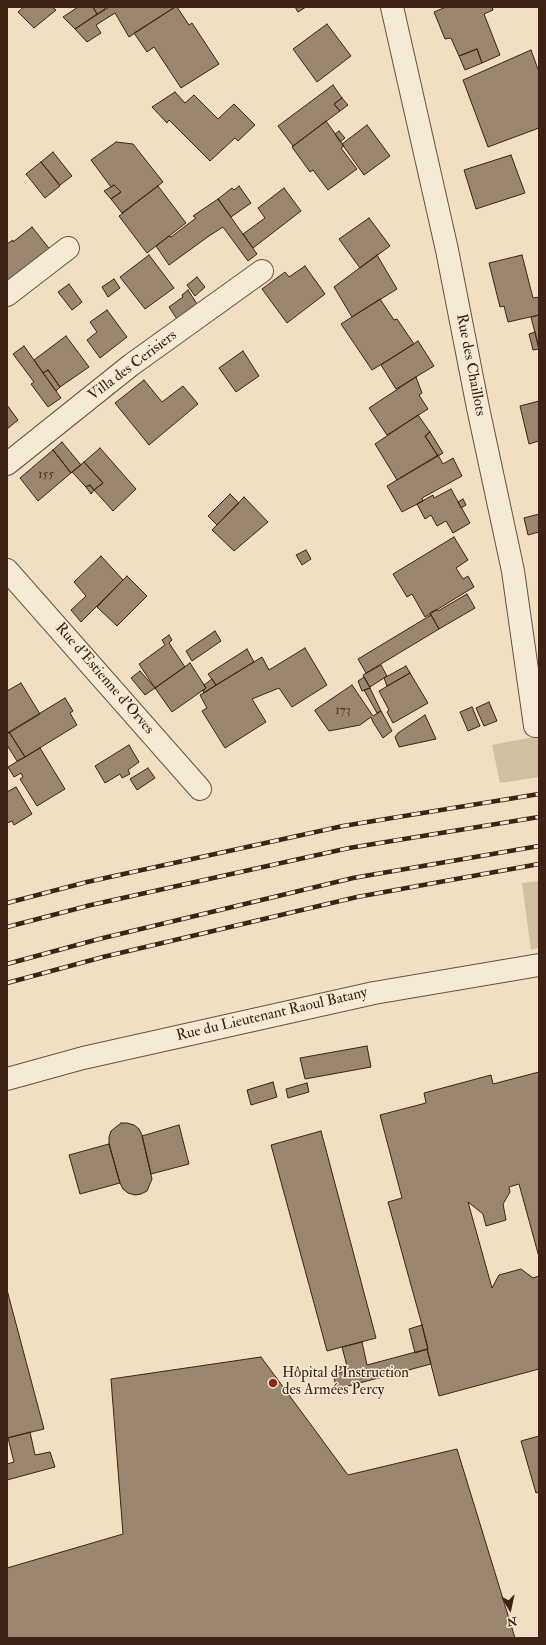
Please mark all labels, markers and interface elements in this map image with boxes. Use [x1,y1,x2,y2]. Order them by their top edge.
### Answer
street label: Rue des Chaillots [451,312,489,418]
street label: Villa des Cerisiers [85,327,181,405]
house number: 155 [38,467,54,483]
street label: Rue d'Estienne d'Orves [51,620,157,738]
house number: 173 [335,703,351,719]
street label: Rue du Lieutenant Raoul Batany [175,984,369,1046]
place label: Hôpital d'Instruction des Armées Percy [282,1365,409,1400]
marker: Hôpital d'Instruction des Armées Percy [267,1377,279,1389]
north arrow [490,1589,530,1629]
text: N [506,1614,518,1629]

